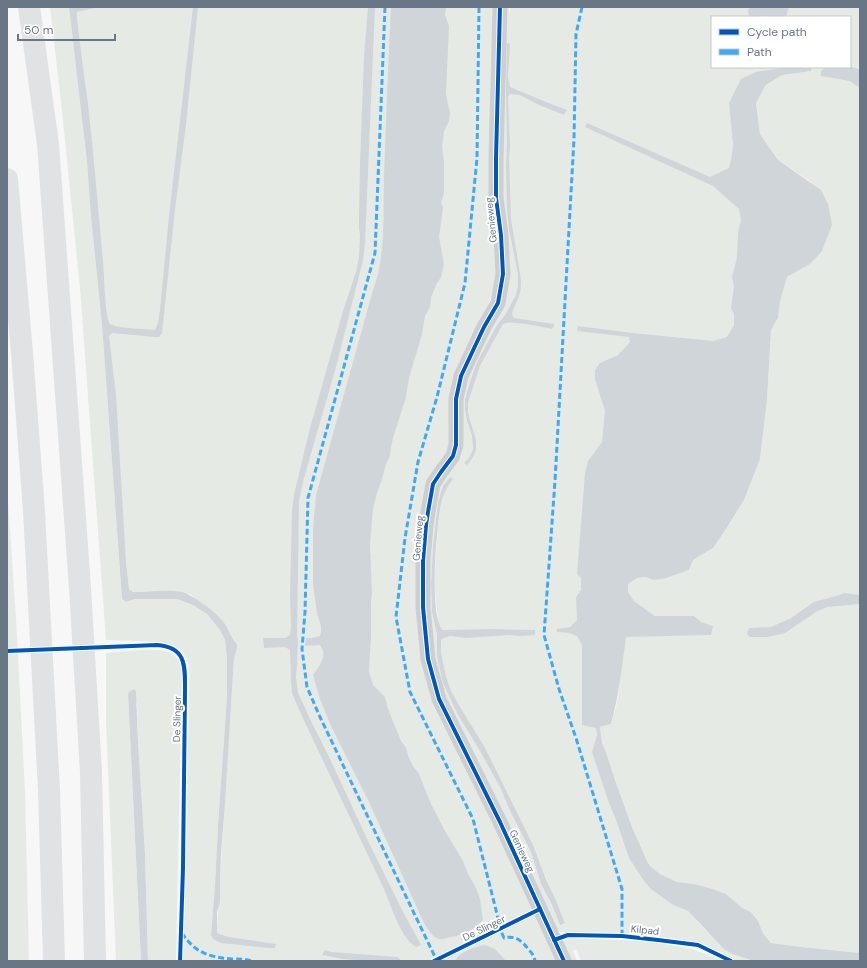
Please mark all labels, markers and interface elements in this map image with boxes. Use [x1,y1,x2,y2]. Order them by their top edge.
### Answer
scale bar [18,16,115,42]
legend [711,16,851,68]
text: 50 m [24,22,53,38]
text: Cycle path [747,24,807,40]
text: Path [747,44,772,60]
street label: Genieweg [482,196,500,243]
street label: Genieweg [410,514,426,561]
street label: De Slinger [170,696,184,742]
street label: Genieweg [506,828,538,875]
street label: De Slinger [460,912,508,944]
street label: Kilpad [630,922,660,938]

